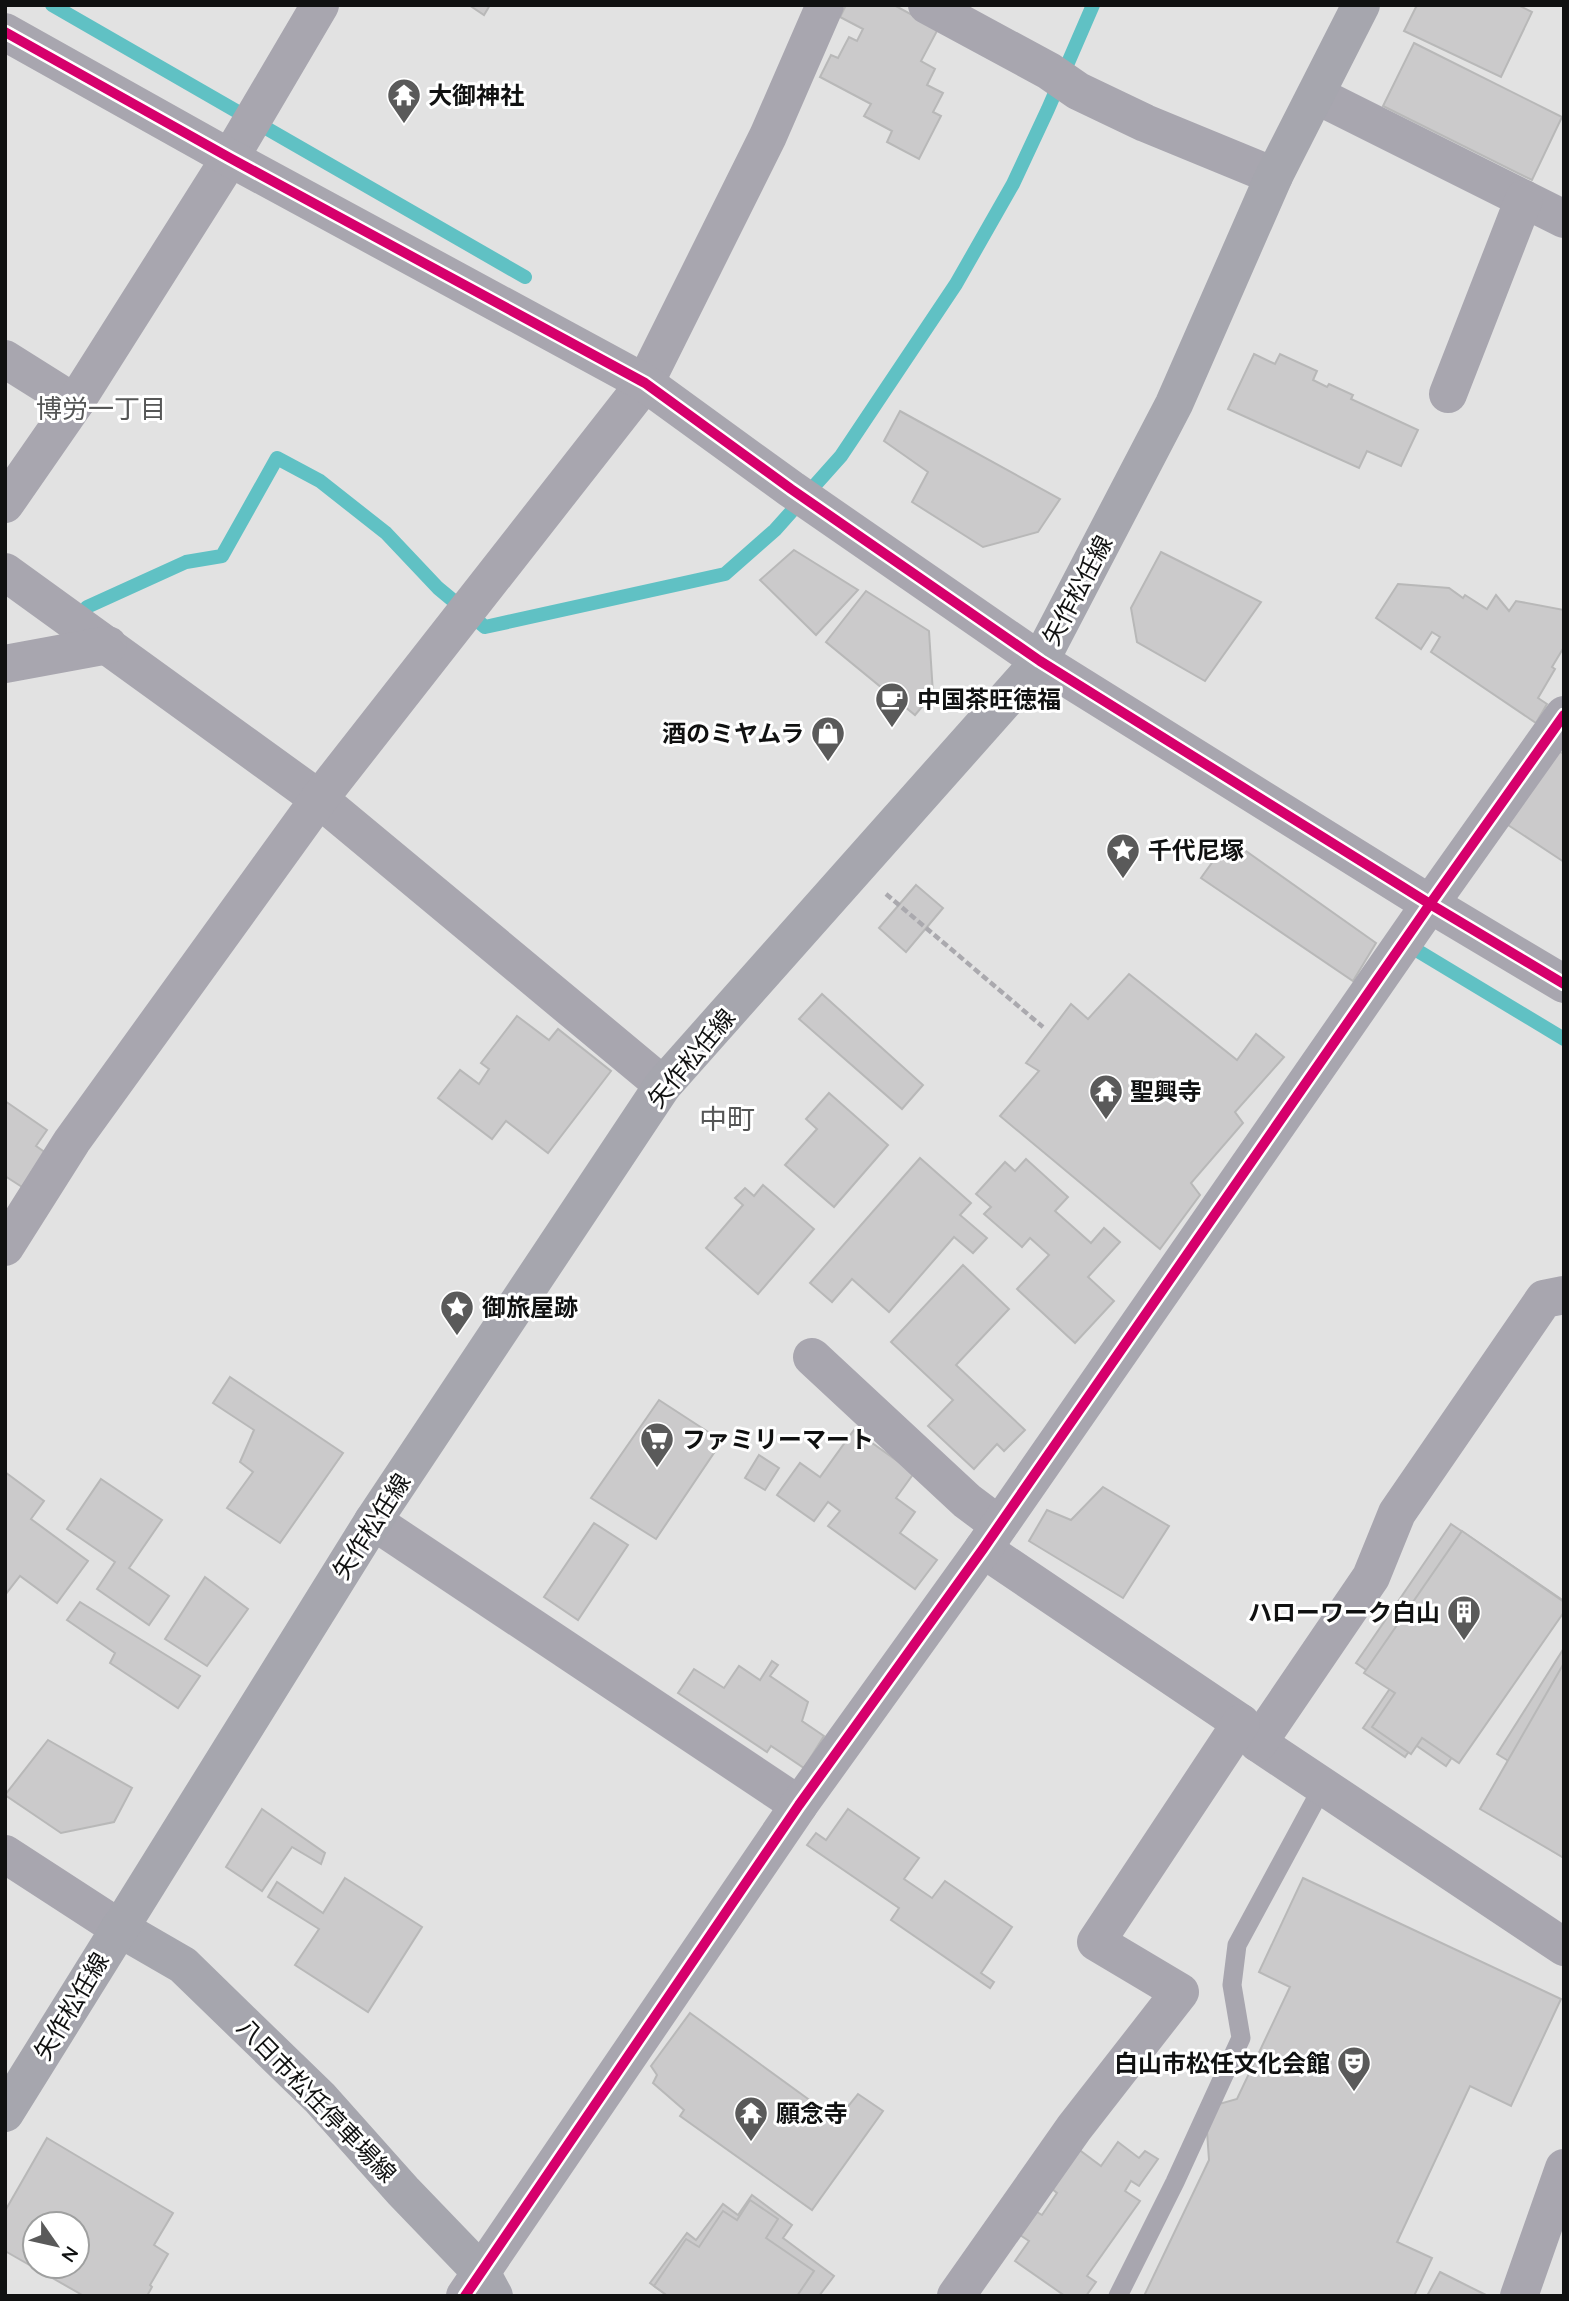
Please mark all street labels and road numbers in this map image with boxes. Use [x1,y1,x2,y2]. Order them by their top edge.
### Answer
street label: 矢作松任線 [1036,530,1118,650]
street label: 矢作松任線 [641,1002,741,1114]
street label: 矢作松任線 [326,1468,416,1584]
street label: 矢作松任線 [27,1947,115,2065]
street label: 八日市松任停車場線 [231,2012,403,2188]

